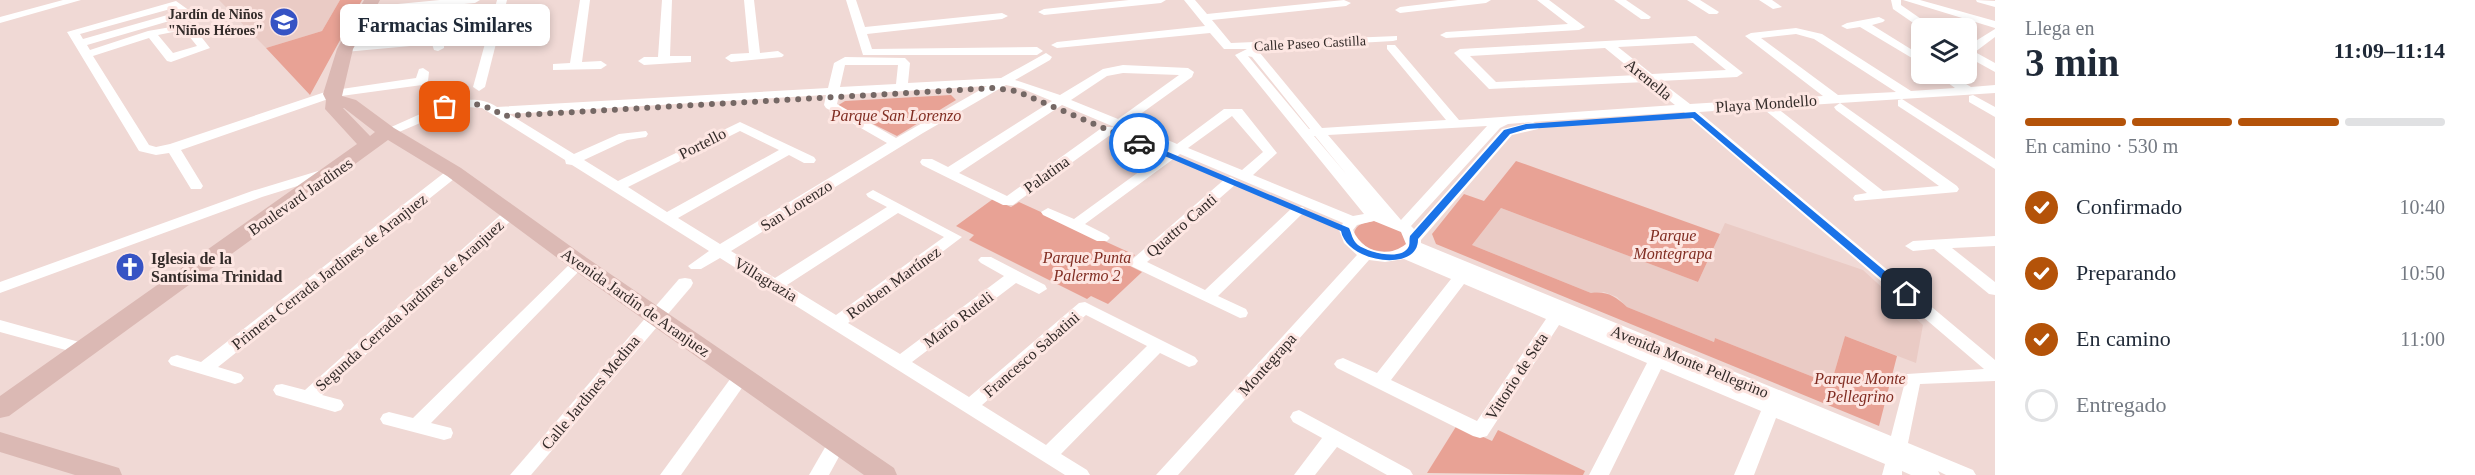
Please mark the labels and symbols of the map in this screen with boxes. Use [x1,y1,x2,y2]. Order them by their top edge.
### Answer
callout: Farmacias Similares [340,5,550,47]
school or university icon: Jardín de Niños "Niños Héroes" [268,6,300,38]
place label: Jardín de Niños "Niños Héroes" [168,7,264,38]
street label: Calle Paseo Castilla [1254,33,1367,54]
street label: Arenella [1622,55,1675,103]
pin [419,81,470,132]
street label: Playa Mondello [1715,91,1817,117]
park label: Parque San Lorenzo [830,107,961,125]
courier [1109,113,1169,173]
street label: Portello [676,124,729,163]
street label: Palatina [1020,152,1072,196]
street label: Boulevard Jardines [245,154,356,239]
street label: San Lorenzo [757,177,835,234]
street label: Primera Cerrada Jardines de Aranjuez [229,190,431,354]
street label: Quattro Canti [1143,190,1220,261]
street label: Segunda Cerrada Jardines de Aranjuez [312,216,507,395]
park label: Parque Montegrapa [1632,227,1713,263]
street label: Rouben Martínez [843,243,943,322]
street label: Avenida Jardín de Aranjuez [558,245,713,361]
park label: Parque Punta Palermo 2 [1042,249,1131,284]
place label: Iglesia de la Santísima Trinidad [151,250,283,285]
church icon: Iglesia de la Santísima Trinidad [114,251,146,283]
street label: Villagrazia [731,254,800,306]
pin [1881,268,1932,319]
street label: Mario Ruteli [920,288,997,351]
street label: Francesco Sabatini [980,308,1083,401]
street label: Avenida Monte Pellegrino [1608,322,1771,402]
street label: Montegrapa [1235,330,1300,399]
street label: Vittorio de Seta [1482,330,1551,423]
street label: Calle Jardines Medina [538,332,643,453]
park label: Parque Monte Pellegrino [1813,370,1906,406]

